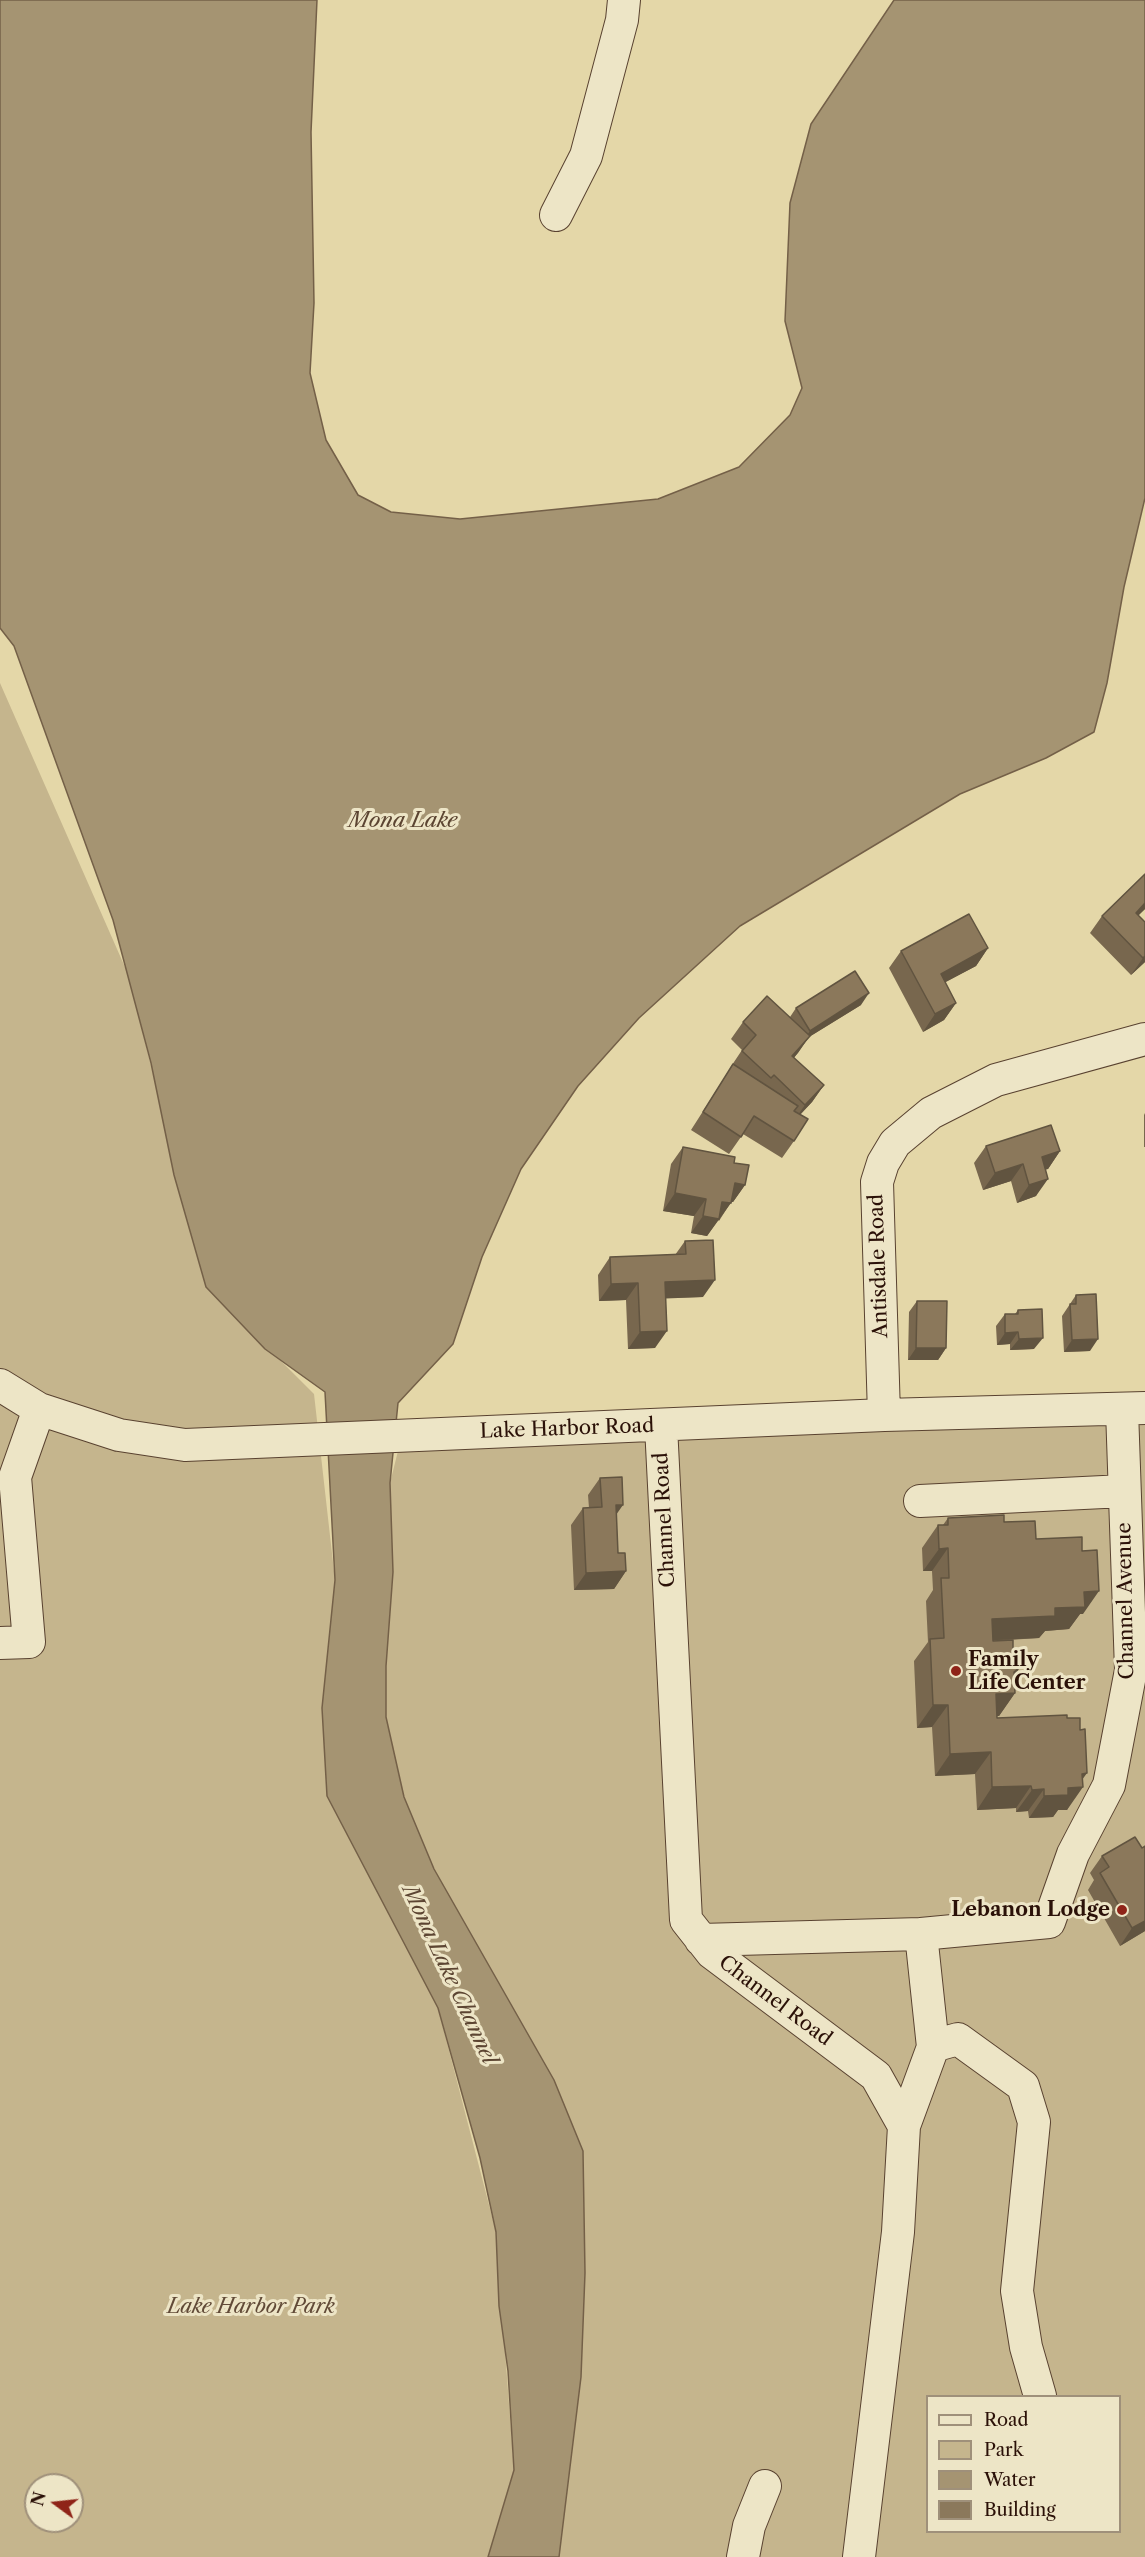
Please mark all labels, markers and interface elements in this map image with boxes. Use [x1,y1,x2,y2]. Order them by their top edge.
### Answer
water label: Mona Lake [349,808,457,834]
street label: Antisdale Road [864,1194,894,1338]
street label: Lake Harbor Road [479,1414,655,1444]
street label: Channel Road [649,1452,681,1588]
street label: Channel Avenue [1113,1522,1139,1680]
place label: Family Life Center [968,1648,1085,1695]
marker: Family Life Center [949,1664,963,1678]
water label: Mona Lake Channel [396,1881,502,2069]
place label: Lebanon Lodge [951,1898,1110,1922]
marker: Lebanon Lodge [1115,1903,1129,1917]
street label: Channel Road [714,1951,836,2051]
park label: Lake Harbor Park [167,2295,335,2319]
legend [926,2395,1121,2533]
text: Road [984,2409,1029,2431]
text: Park [984,2439,1023,2461]
text: Water [984,2469,1036,2491]
north arrow [24,2473,84,2533]
text: N [27,2490,50,2508]
text: Building [984,2499,1056,2521]

